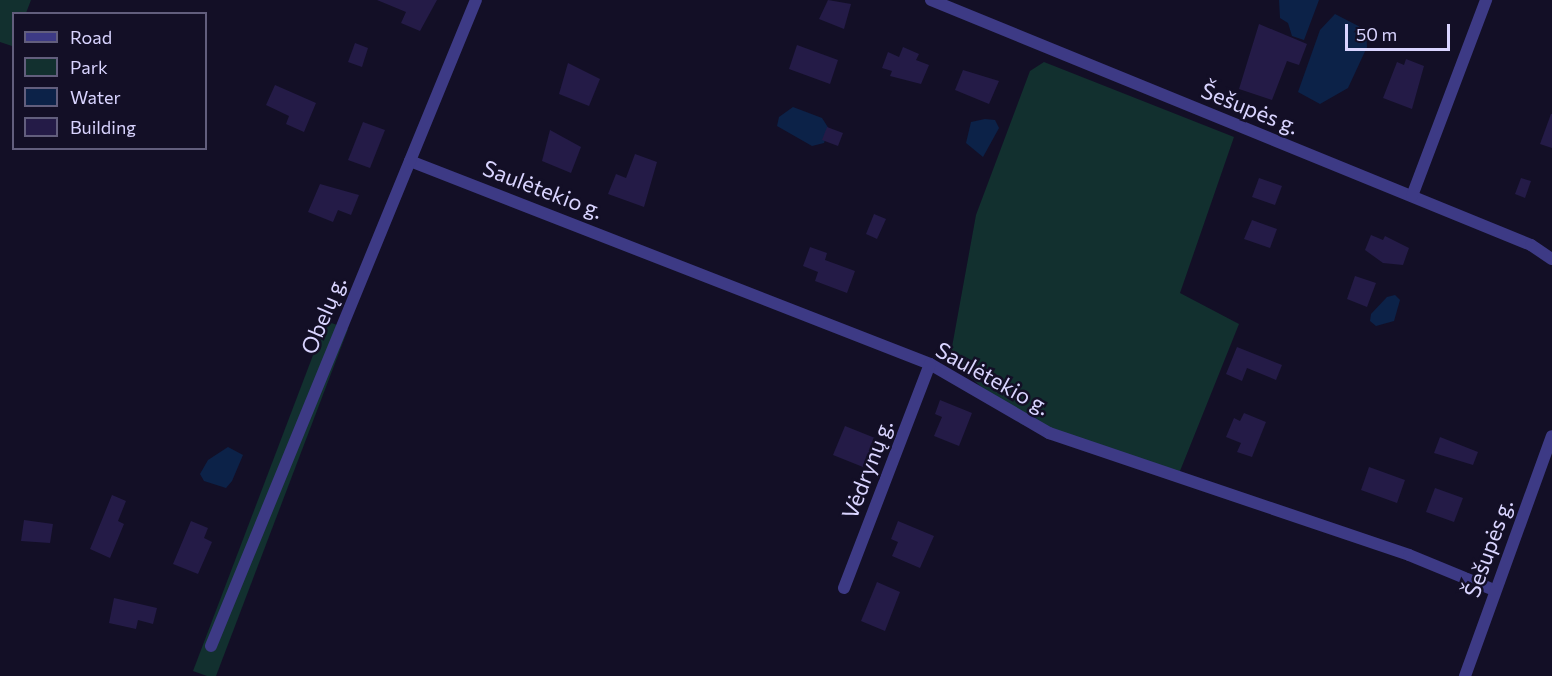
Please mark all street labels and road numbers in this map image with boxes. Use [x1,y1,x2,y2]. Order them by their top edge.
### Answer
street label: Šešupės g. [1197,77,1303,139]
street label: Saulėtekio g. [479,154,607,224]
street label: Obelų g. [295,272,351,358]
street label: Saulėtekio g. [931,336,1055,420]
street label: Vėdrynų g. [836,416,898,522]
street label: Šešupės g. [1458,495,1518,601]

